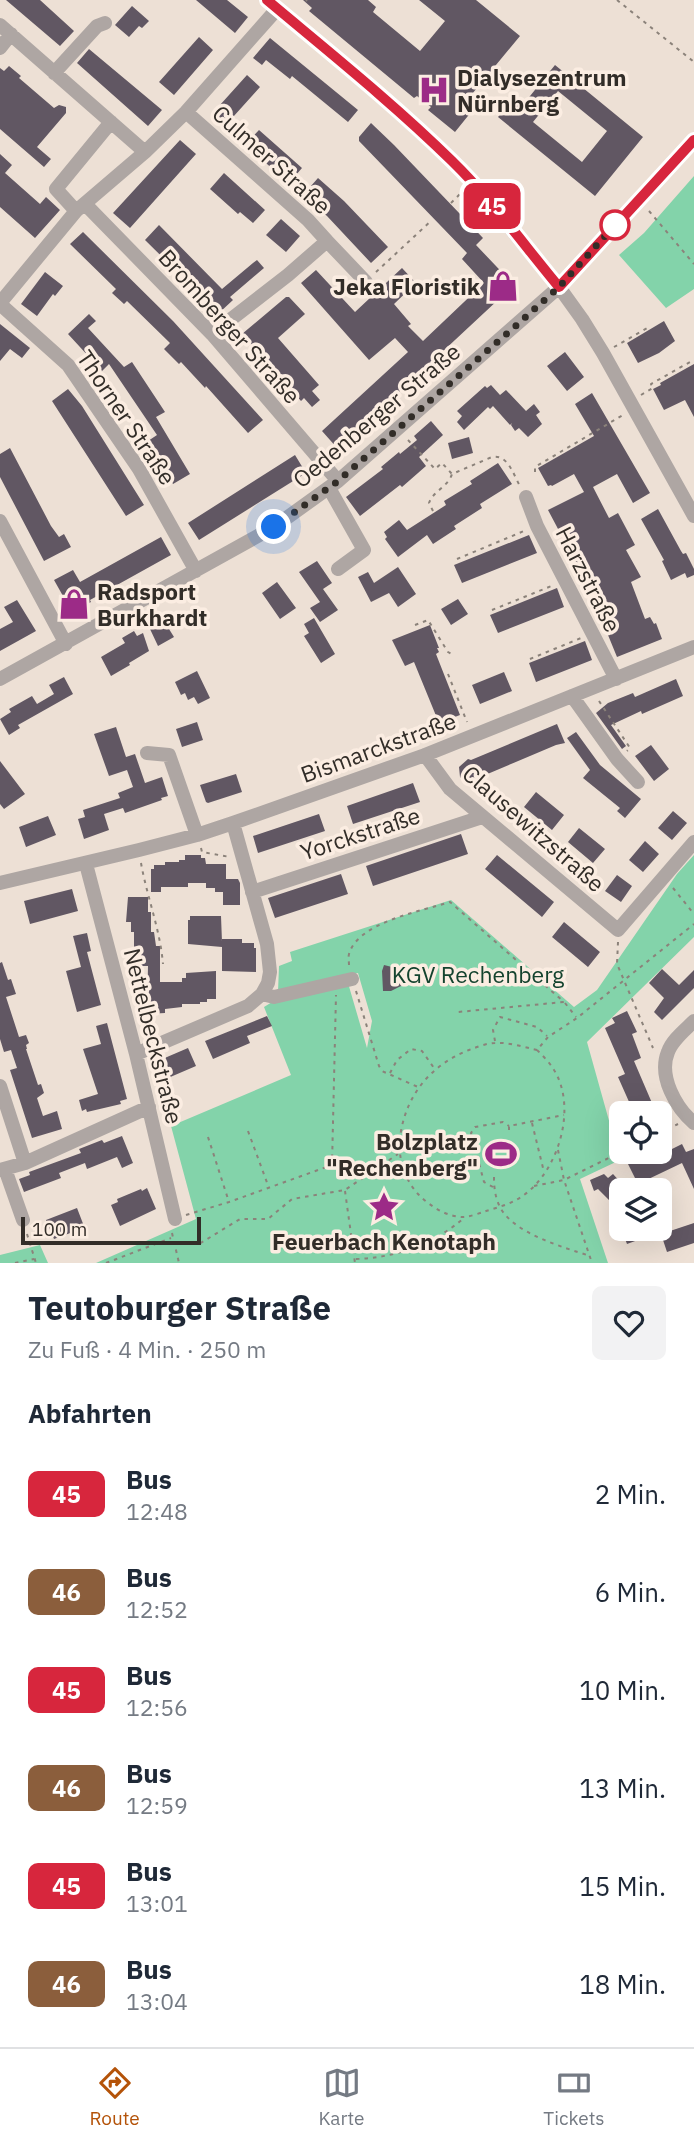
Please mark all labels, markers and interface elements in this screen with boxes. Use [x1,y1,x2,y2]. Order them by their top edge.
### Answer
place label: Dialysezentrum Nürnberg [457,62,627,118]
hospital icon: Dialysezentrum Nürnberg [417,73,451,107]
street label: Culmer Straße [206,98,338,220]
line badge: 45 [461,183,524,229]
text: 45 [478,190,506,222]
unlabelled marker [600,210,630,240]
street label: Bromberger Straße [153,242,307,410]
shop icon: Jeka Floristik [486,269,520,303]
place label: Jeka Floristik [333,271,481,301]
street label: Oedenberger Straße [286,336,466,494]
street label: Thorner Straße [71,344,183,490]
your location [256,509,291,544]
street label: Harzstraße [550,521,628,637]
place label: Radsport Burkhardt [97,576,208,632]
shop icon: Radsport Burkhardt [57,587,91,621]
street label: Bismarckstraße [296,705,460,789]
street label: Clausewitzstraße [457,758,611,898]
street label: Yorckstraße [296,800,424,866]
street label: Nettelbeckstraße [118,945,190,1127]
park label: KGV Rechenberg [392,959,564,989]
map controls [609,1101,672,1241]
button: locate [609,1101,672,1164]
place label: Bolzplatz "Rechenberg" [326,1126,478,1182]
sports icon: Bolzplatz "Rechenberg" [484,1137,518,1171]
button: layers [609,1178,672,1241]
place icon: Feuerbach Kenotaph [367,1190,401,1224]
scale bar [21,1214,201,1246]
text: 100 m [32,1217,87,1241]
place label: Feuerbach Kenotaph [272,1226,496,1256]
text: Teutoburger Straße [28,1286,331,1329]
button: heart [592,1286,666,1360]
text: Zu Fuß · 4 Min. · 250 m [28,1334,266,1364]
text: Abfahrten [28,1396,152,1430]
text: Bus [126,1462,172,1496]
text: 2 Min. [595,1477,666,1511]
text: 45 [52,1478,81,1510]
text: 12:48 [126,1496,188,1526]
text: Bus [126,1560,172,1594]
text: 6 Min. [595,1575,666,1609]
text: 46 [52,1576,81,1608]
text: 12:52 [126,1594,188,1624]
text: Bus [126,1658,172,1692]
text: 10 Min. [579,1673,666,1707]
text: 45 [52,1674,81,1706]
text: 12:56 [126,1692,188,1722]
text: Bus [126,1756,172,1790]
text: 13 Min. [579,1771,666,1805]
text: 46 [52,1772,81,1804]
text: 12:59 [126,1790,188,1820]
text: Bus [126,1854,172,1888]
text: 15 Min. [579,1869,666,1903]
text: 45 [52,1870,81,1902]
text: 13:01 [126,1888,188,1918]
text: Bus [126,1952,172,1986]
text: 18 Min. [579,1967,666,2001]
text: 46 [52,1968,81,2000]
text: 13:04 [126,1986,188,2016]
tab: Route [89,2064,140,2130]
tab: Karte [319,2064,365,2130]
tab: Tickets [543,2064,605,2130]

